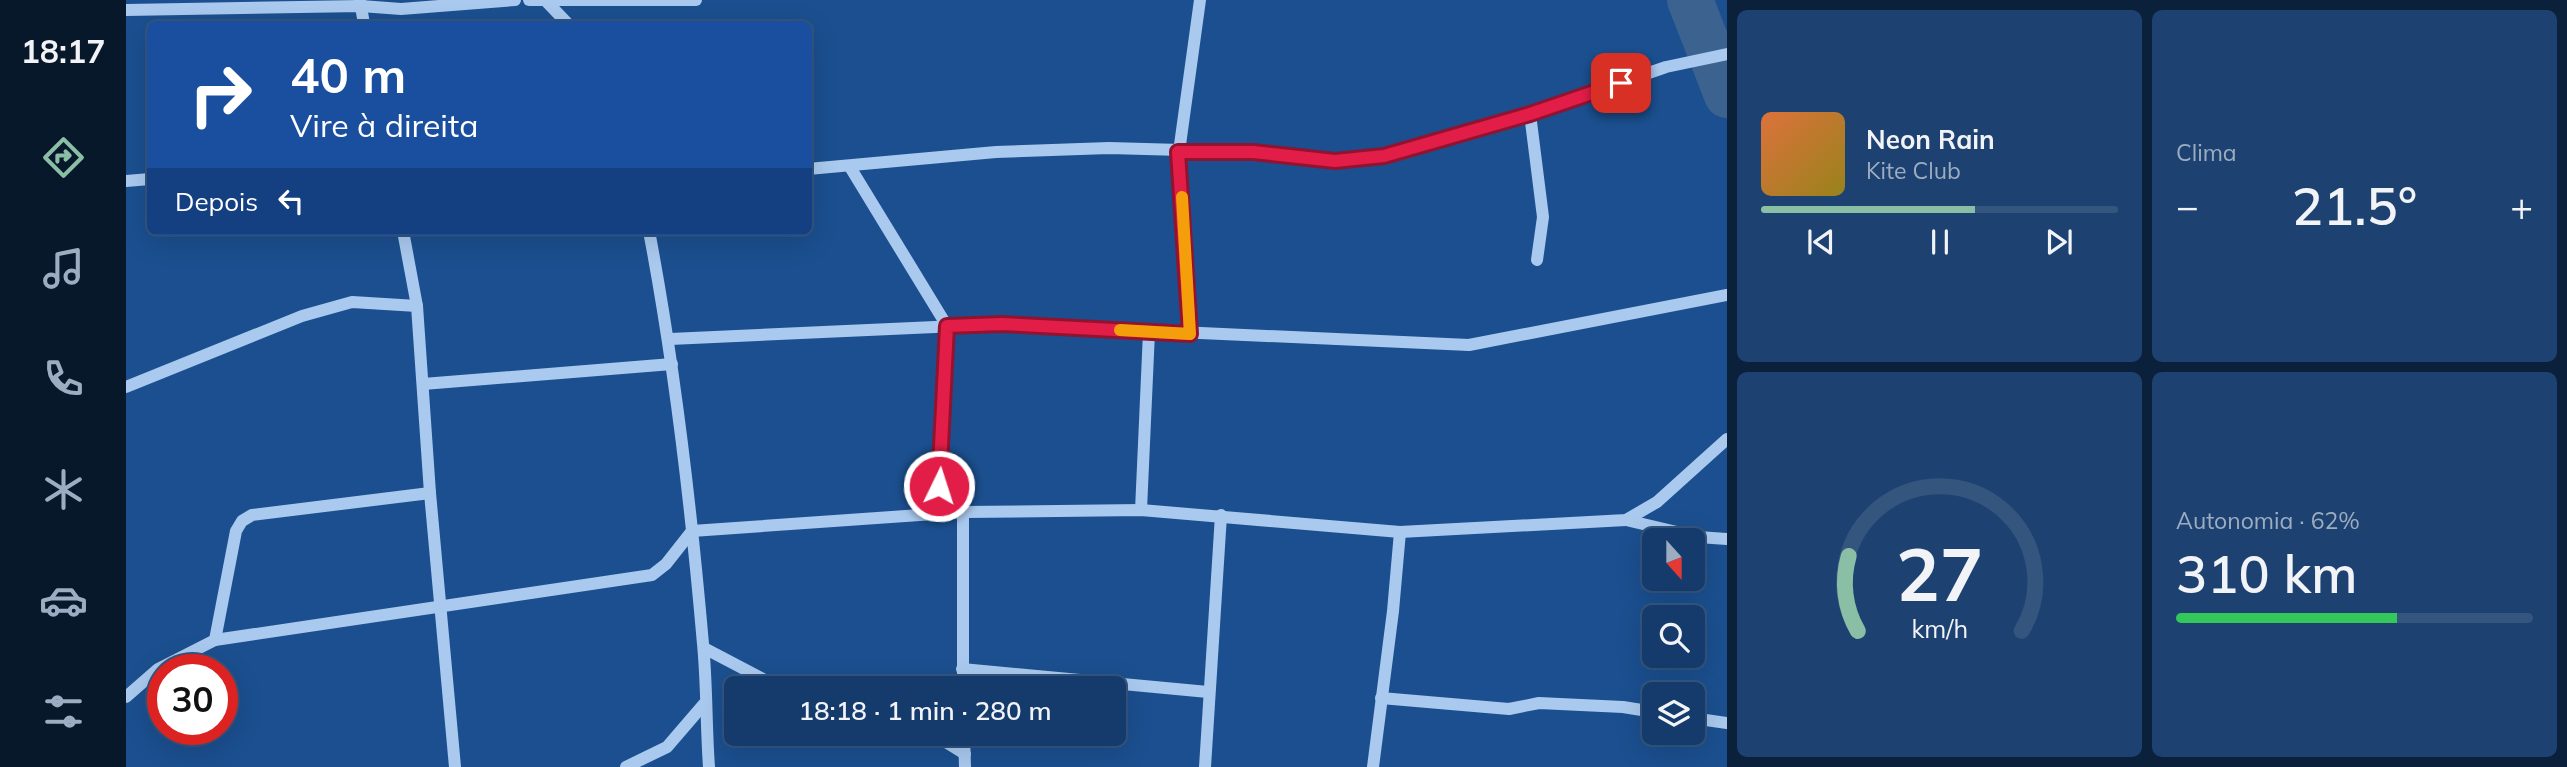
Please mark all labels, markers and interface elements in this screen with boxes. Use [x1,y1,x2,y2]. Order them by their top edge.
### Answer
text: 18:17 [21,31,105,71]
text: 40 m [290,44,406,105]
icon: right [175,49,266,140]
pin [1591,53,1651,113]
icon: arrive [1602,64,1640,102]
text: Vire à direita [290,105,478,145]
text: Neon Rain [1866,123,1995,156]
icon: directions [39,133,88,182]
text: Clima [2176,138,2237,167]
text: Kite Club [1866,156,1961,185]
text: 21.5° [2292,173,2417,238]
icon: left [272,182,310,220]
text: − [2176,182,2199,230]
text: + [2510,182,2533,230]
text: Depois [175,185,258,218]
icon: previous [1802,223,1840,261]
icon: pause [1921,223,1959,261]
icon: next [2040,223,2078,261]
icon: music [39,244,88,293]
icon: phone [39,354,88,403]
position arrow [902,449,976,523]
icon: climate [39,465,88,514]
text: Autonomia · 62% [2176,506,2360,535]
north arrow [1642,528,1704,592]
map controls [1642,528,1705,745]
text: 27 [1896,528,1983,619]
text: 310 km [2176,541,2357,606]
icon: car [39,576,88,625]
button: search [1642,605,1705,668]
text: km/h [1911,612,1968,643]
speed limit sign: 30 [147,654,238,745]
button: layers [1642,682,1705,745]
icon: filters [39,687,88,736]
text: 18:18 · 1 min · 280 m [798,694,1052,727]

